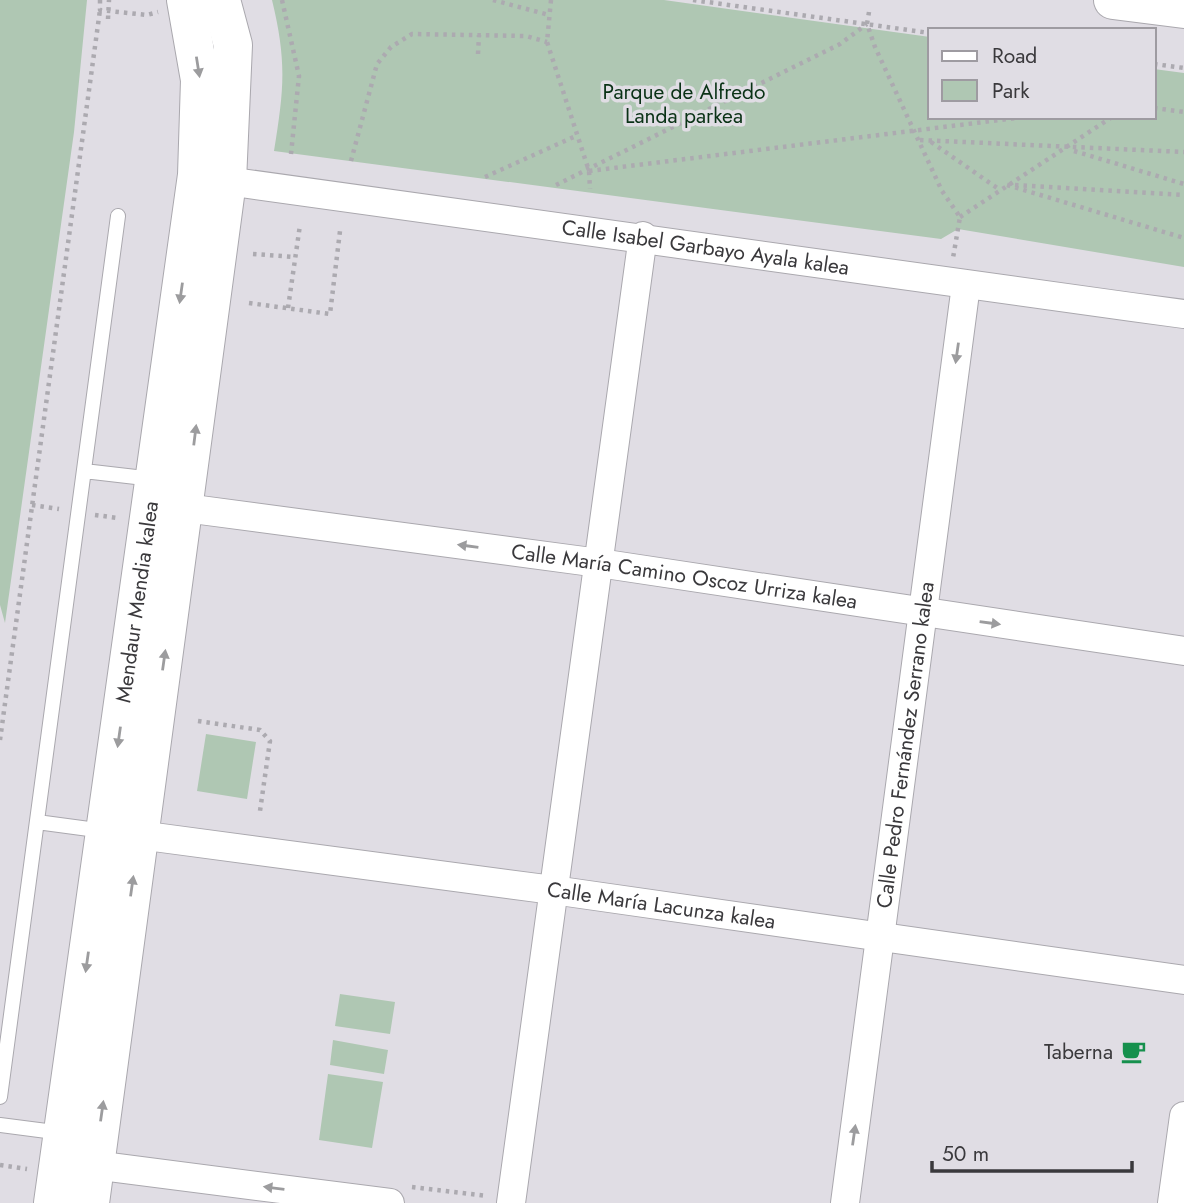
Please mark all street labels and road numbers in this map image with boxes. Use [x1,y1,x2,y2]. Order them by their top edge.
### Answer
street label: Calle Isabel Garbayo Ayala kalea [560,212,851,283]
street label: Mendaur Mendia kalea [108,499,166,705]
street label: Calle María Camino Oscoz Urriza kalea [510,537,859,617]
street label: Calle Pedro Fernández Serrano kalea [869,580,942,910]
street label: Calle María Lacunza kalea [545,874,777,937]

